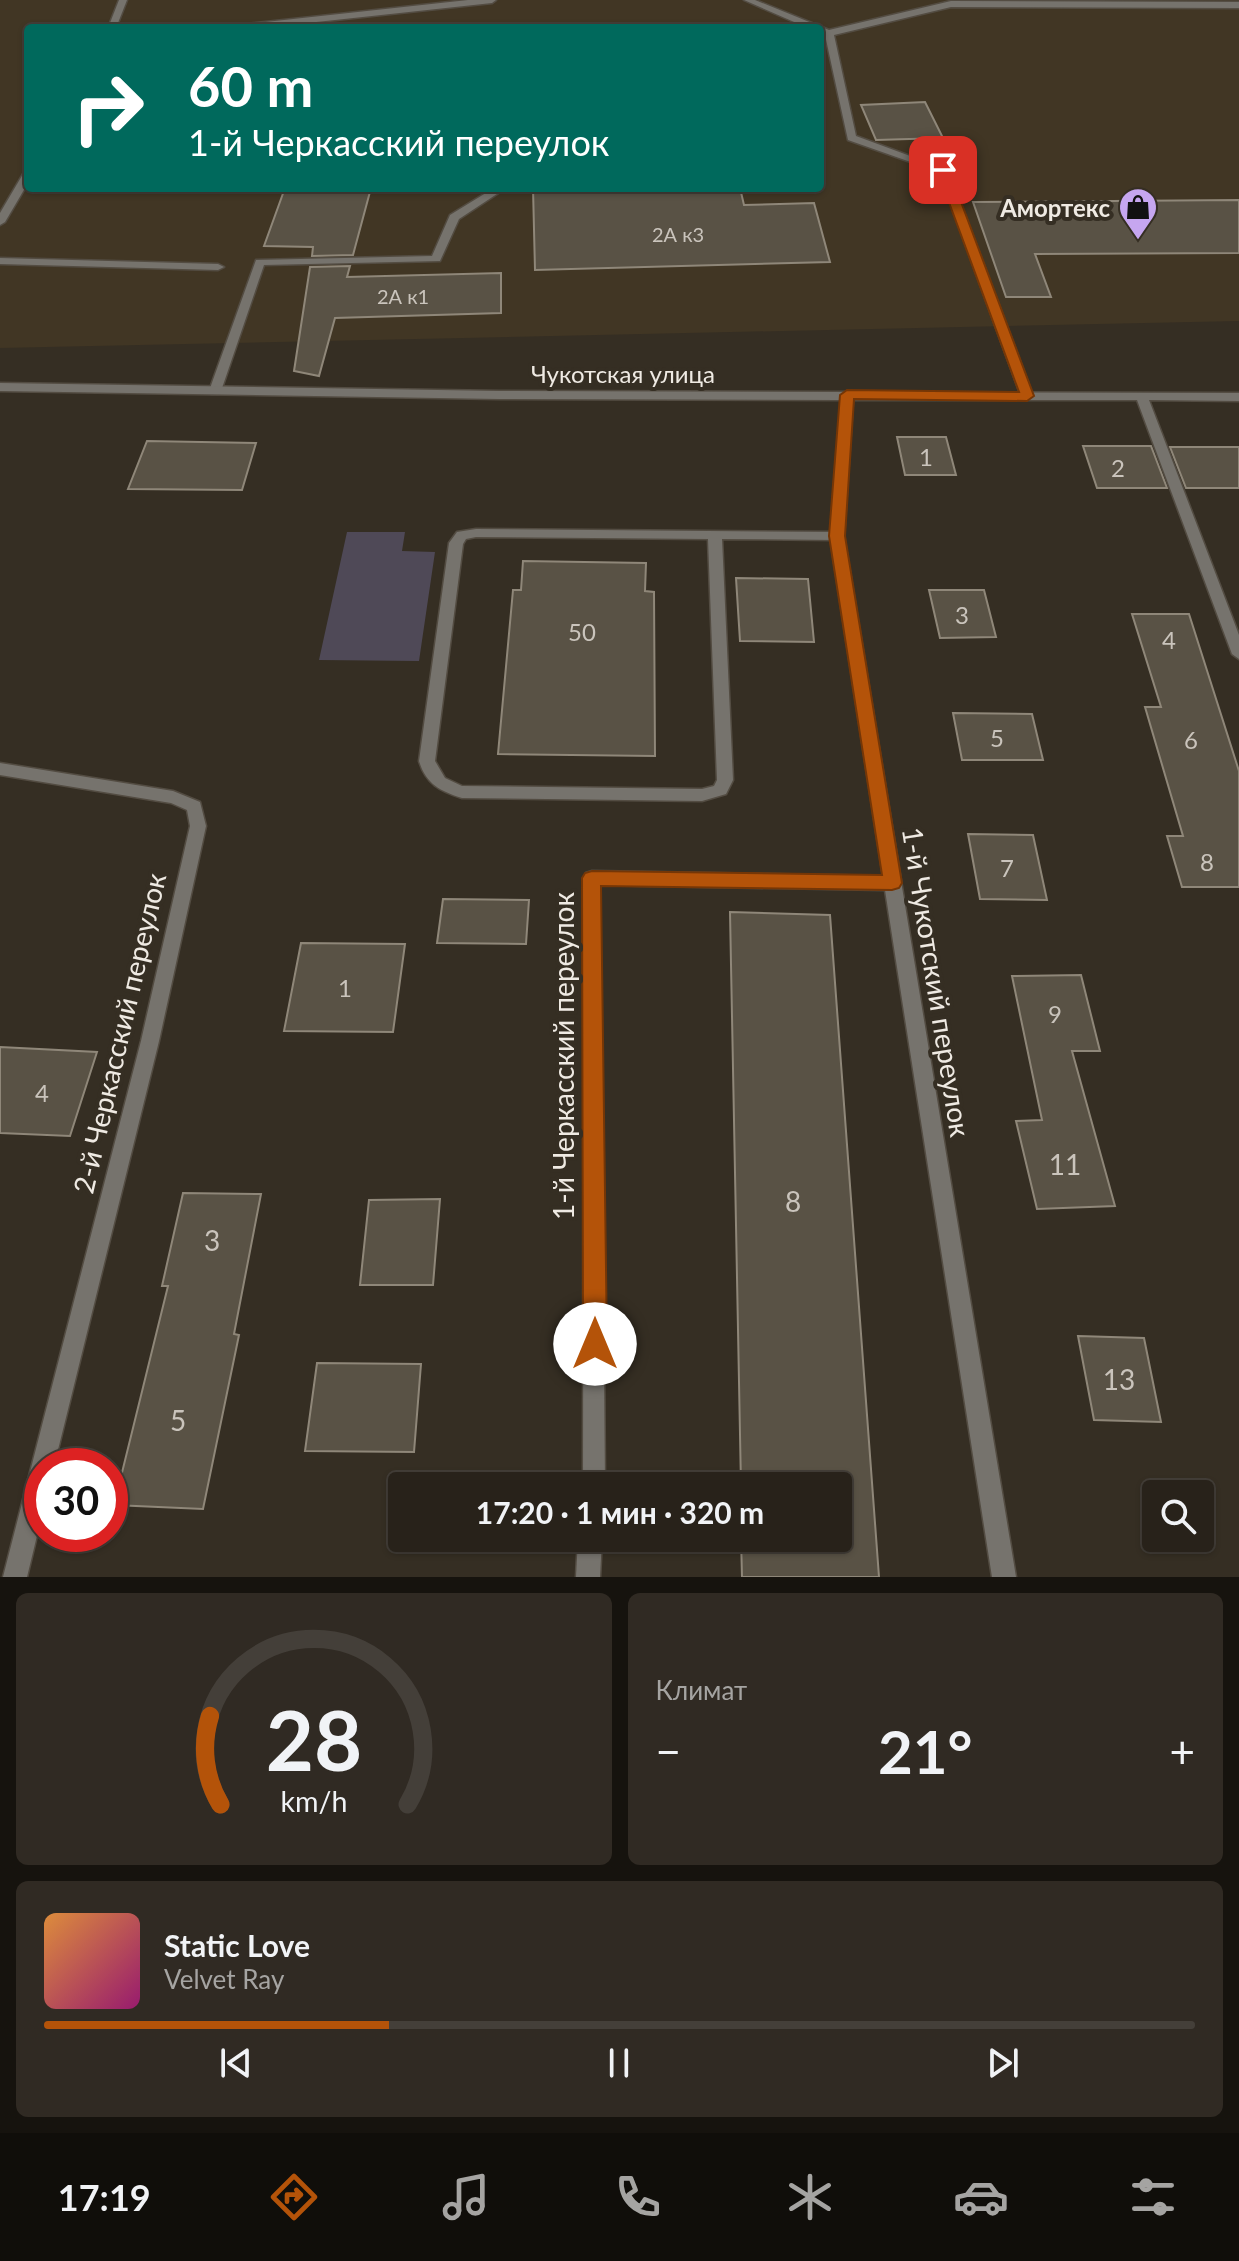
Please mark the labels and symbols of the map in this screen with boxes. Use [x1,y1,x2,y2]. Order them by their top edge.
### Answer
pin [909,136,977,204]
shop icon: Амортекс [1117,186,1159,241]
place label: Амортекс [999,193,1110,222]
house number: 2А к3 [652,222,704,246]
house number: 2А к1 [377,284,429,308]
street label: Чукотская улица [531,359,715,388]
house number: 1 [919,442,933,471]
house number: 2 [1111,453,1125,482]
house number: 3 [955,600,969,629]
house number: 50 [568,617,596,646]
house number: 4 [1162,625,1176,654]
house number: 5 [990,723,1004,752]
house number: 6 [1184,725,1198,754]
street label: 1-й Чукотский переулок [896,825,978,1140]
house number: 8 [1200,847,1214,876]
house number: 7 [1000,853,1014,882]
street label: 2-й Черкасский переулок [66,869,173,1197]
street label: 1-й Черкасский переулок [546,892,580,1220]
house number: 1 [338,973,352,1002]
house number: 9 [1048,999,1062,1028]
house number: 4 [35,1078,49,1107]
house number: 11 [1049,1147,1081,1181]
house number: 8 [785,1184,801,1218]
house number: 3 [204,1223,220,1257]
position arrow [553,1302,637,1386]
house number: 13 [1103,1362,1135,1396]
house number: 5 [170,1403,186,1437]
speed limit sign: 30 [24,1448,128,1552]

